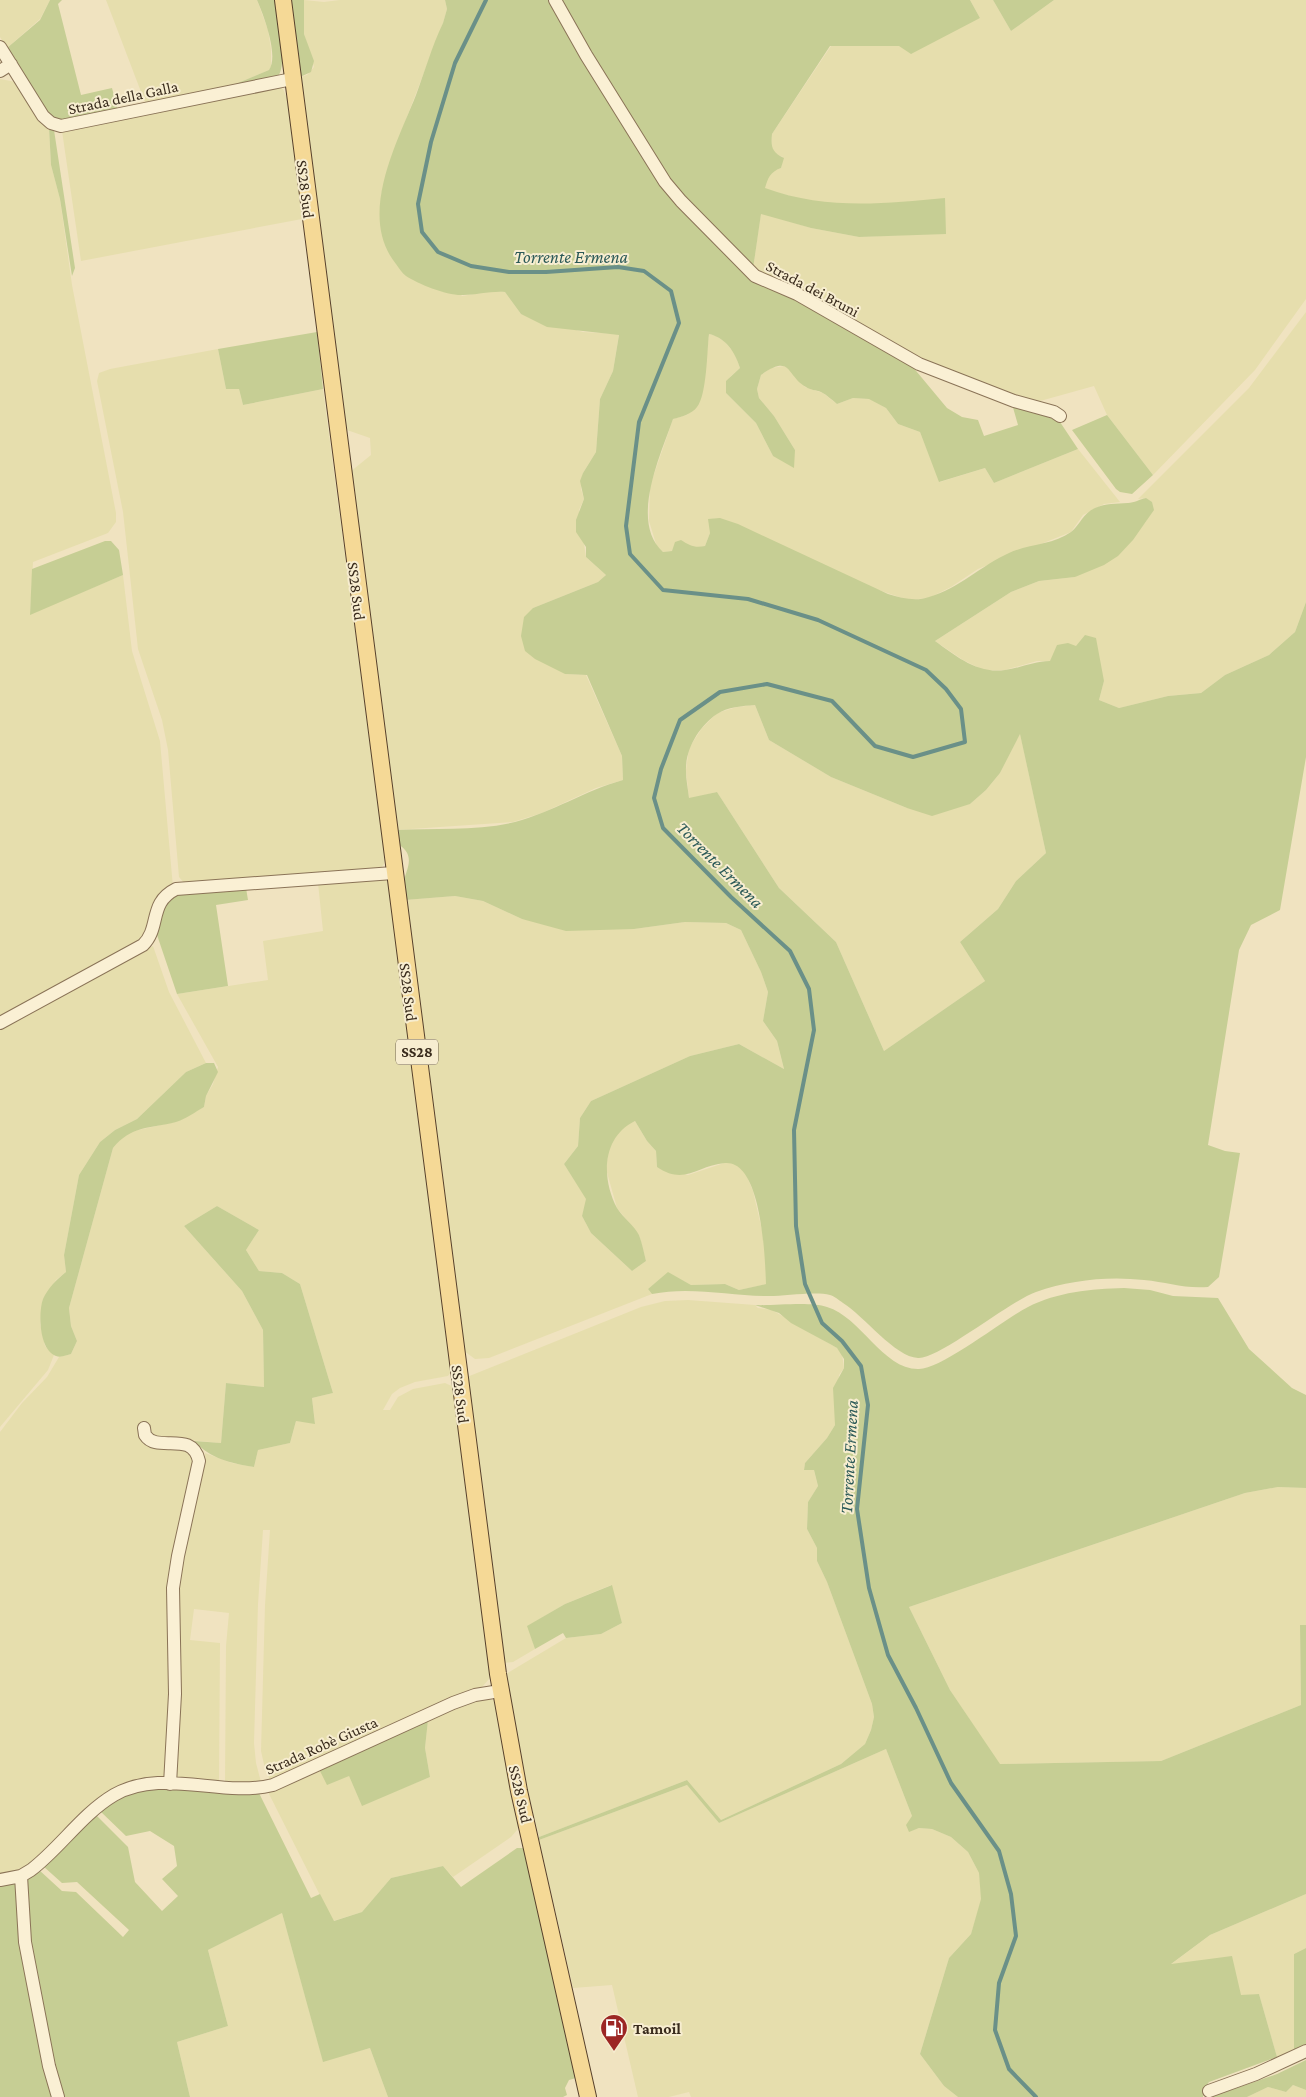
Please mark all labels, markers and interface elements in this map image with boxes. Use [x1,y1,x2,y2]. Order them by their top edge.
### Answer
street label: Strada della Galla [67,77,180,117]
street label: SS28 Sud [293,159,318,220]
water label: Torrente Ermena [514,247,629,267]
street label: Strada dei Bruni [763,257,862,320]
street label: SS28 Sud [344,561,369,622]
water label: Torrente Ermena [673,818,768,913]
street label: SS28 Sud [396,962,421,1023]
road number: SS28 [396,1040,438,1064]
street label: SS28 Sud [448,1364,473,1425]
water label: Torrente Ermena [836,1399,862,1514]
street label: Strada Robè Giusta [262,1713,380,1778]
street label: SS28 Sud [506,1764,536,1825]
fuel station icon: Tamoil [599,2013,629,2052]
place label: Tamoil [633,2020,681,2037]

